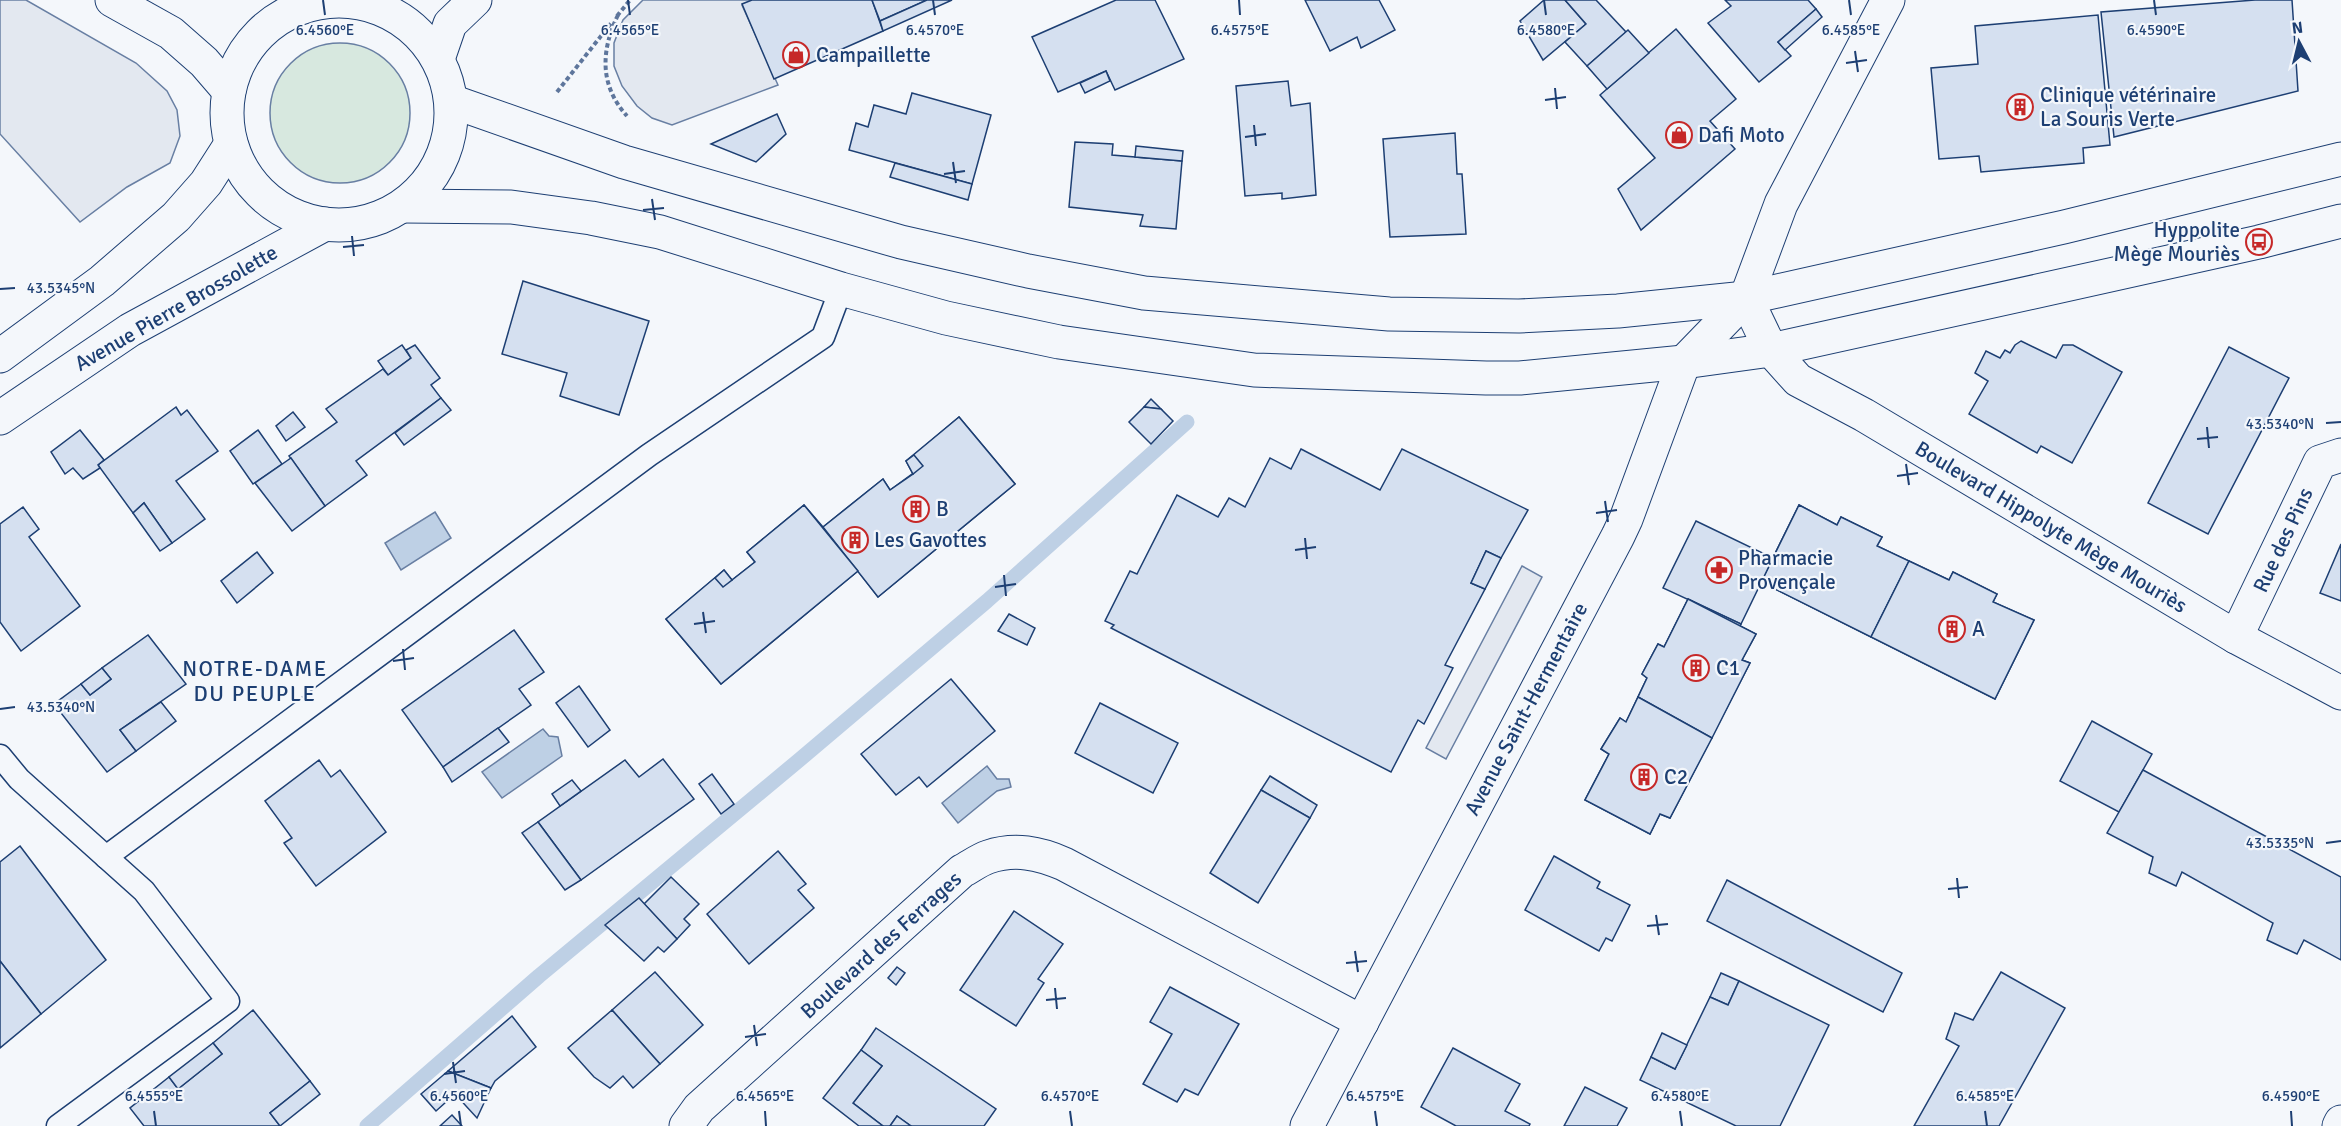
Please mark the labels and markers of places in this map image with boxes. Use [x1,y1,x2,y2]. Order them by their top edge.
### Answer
shop icon: Campaillette [781,40,811,70]
place label: Campaillette [816,42,931,68]
place label: Clinique vétérinaire La Souris Verte [2040,82,2216,132]
building icon: Clinique vétérinaire La Souris Verte [2005,92,2035,122]
shop icon: Dafi Moto [1664,120,1694,150]
place label: Dafi Moto [1698,122,1785,148]
place label: Hyppolite Mège Mouriès [2113,217,2240,267]
bus stop icon: Hyppolite Mège Mouriès [2244,227,2274,257]
building icon: B [901,494,931,524]
place label: B [936,496,949,522]
building icon: Les Gavottes [840,525,870,555]
place label: Les Gavottes [874,527,987,553]
place label: Pharmacie Provençale [1738,545,1836,595]
pharmacy icon: Pharmacie Provençale [1704,555,1734,585]
building icon: A [1937,614,1967,644]
place label: A [1972,616,1985,642]
building icon: C1 [1681,653,1711,683]
place label: C1 [1716,655,1740,681]
building icon: C2 [1629,762,1659,792]
place label: C2 [1664,764,1688,790]

